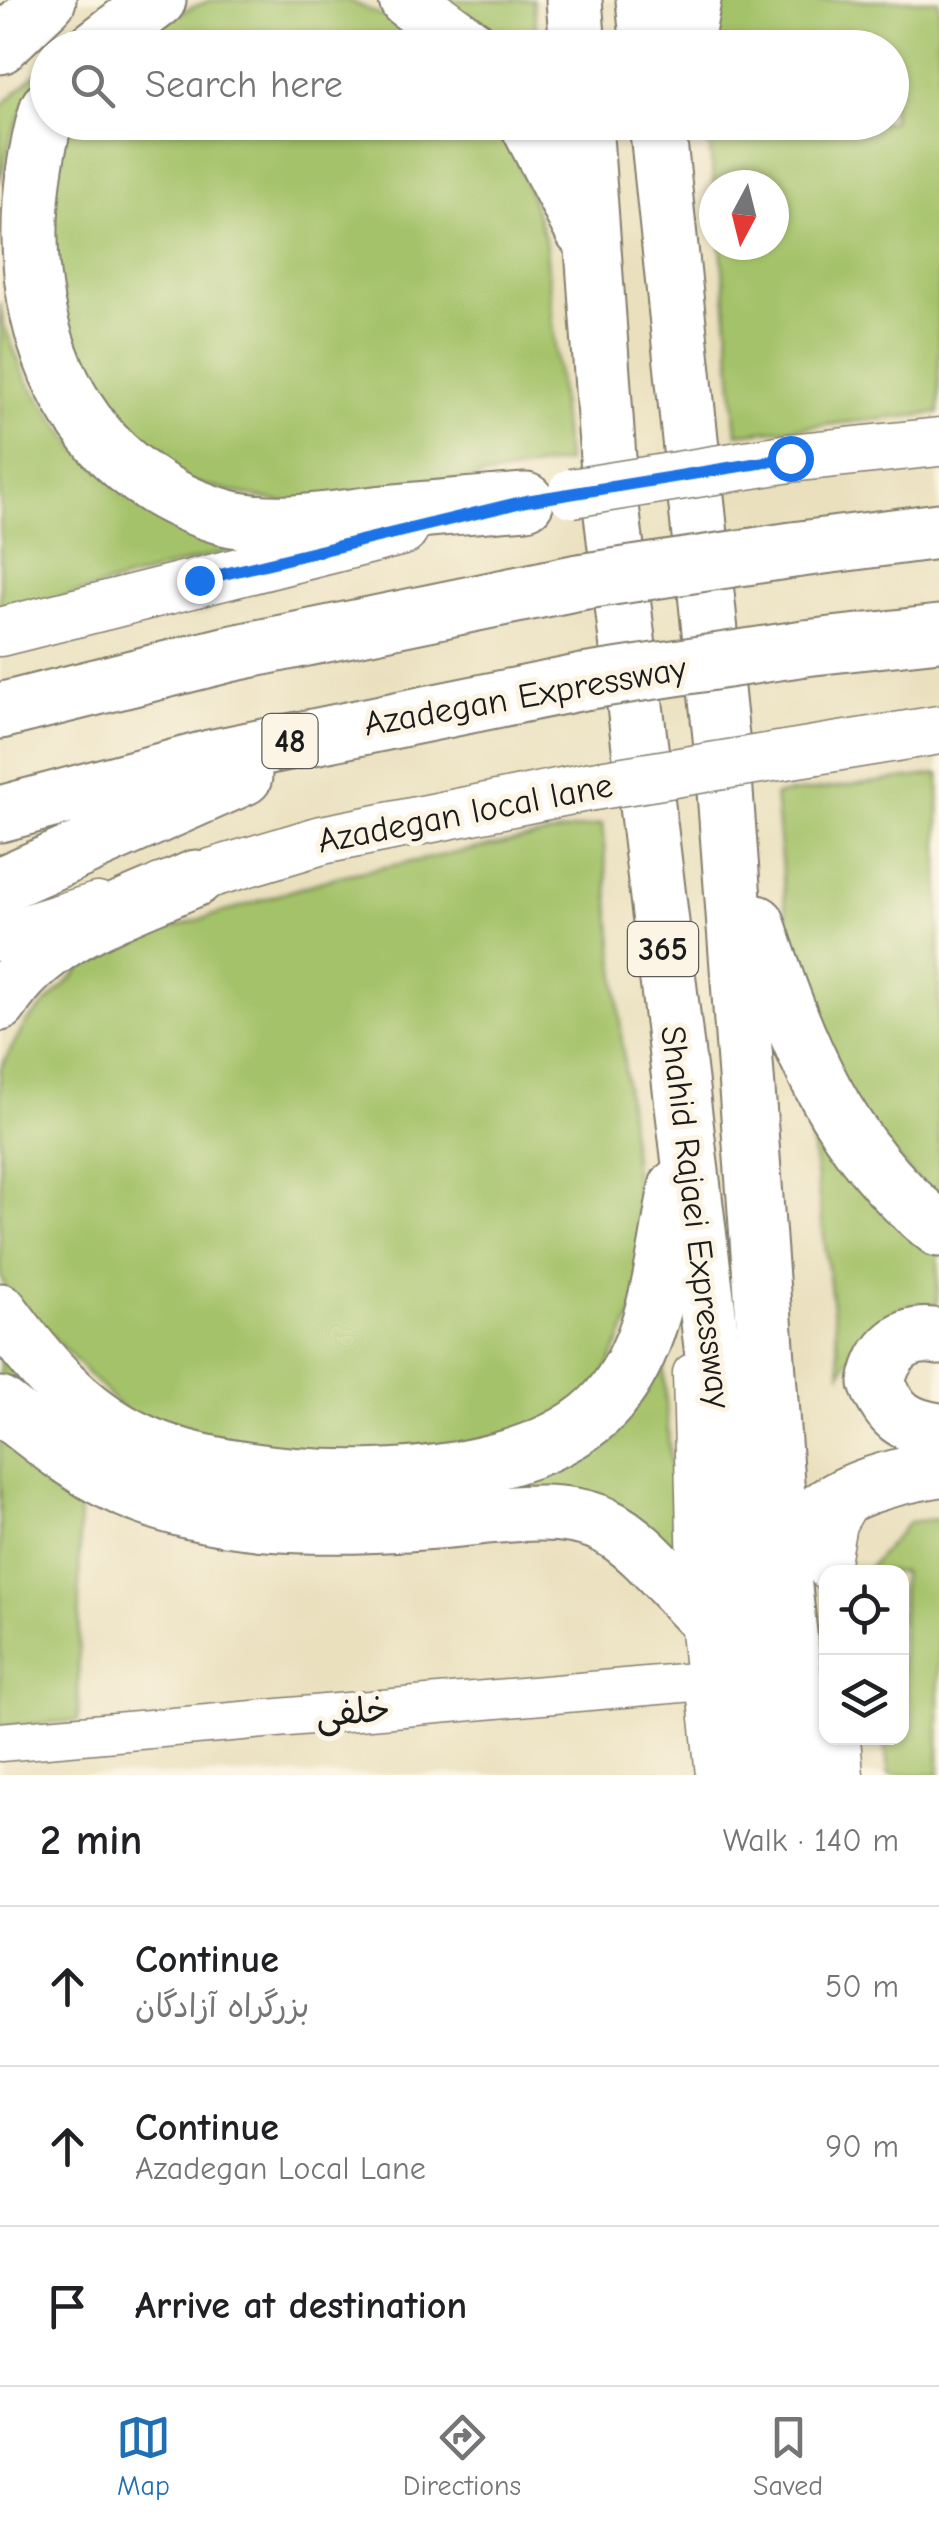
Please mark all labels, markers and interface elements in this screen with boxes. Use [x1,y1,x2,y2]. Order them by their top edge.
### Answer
search box [30,30,909,140]
icon: search [65,58,120,113]
text: Search here [145,63,343,107]
north arrow [699,170,789,260]
route start [768,436,814,482]
route end [177,558,223,604]
street label: Azadegan Expressway [361,647,690,745]
road number: 48 [262,714,318,768]
street label: Azadegan local lane [314,764,616,862]
road number: 365 [628,922,698,976]
street label: Shahid Rajaei Expressway [652,1023,740,1411]
map controls [819,1565,909,1745]
button: locate [819,1565,909,1655]
button: layers [819,1655,909,1745]
street label: خلفی [314,1688,392,1738]
text: 2 min [40,1816,142,1865]
text: Walk · 140 m [723,1822,899,1859]
text: Continue [135,1938,279,1982]
icon: ahead [40,1959,95,2014]
text: 50 m [825,1968,899,2005]
text: بزرگراه آزادگان [135,1988,309,2025]
text: Continue [135,2106,279,2150]
icon: ahead [40,2119,95,2174]
text: 90 m [825,2128,899,2165]
text: Azadegan Local Lane [135,2150,426,2187]
icon: arrive [40,2279,95,2334]
text: Arrive at destination [135,2284,467,2328]
tab: Map [116,2410,171,2502]
tab: Directions [403,2410,521,2502]
tab: Saved [753,2410,823,2502]

